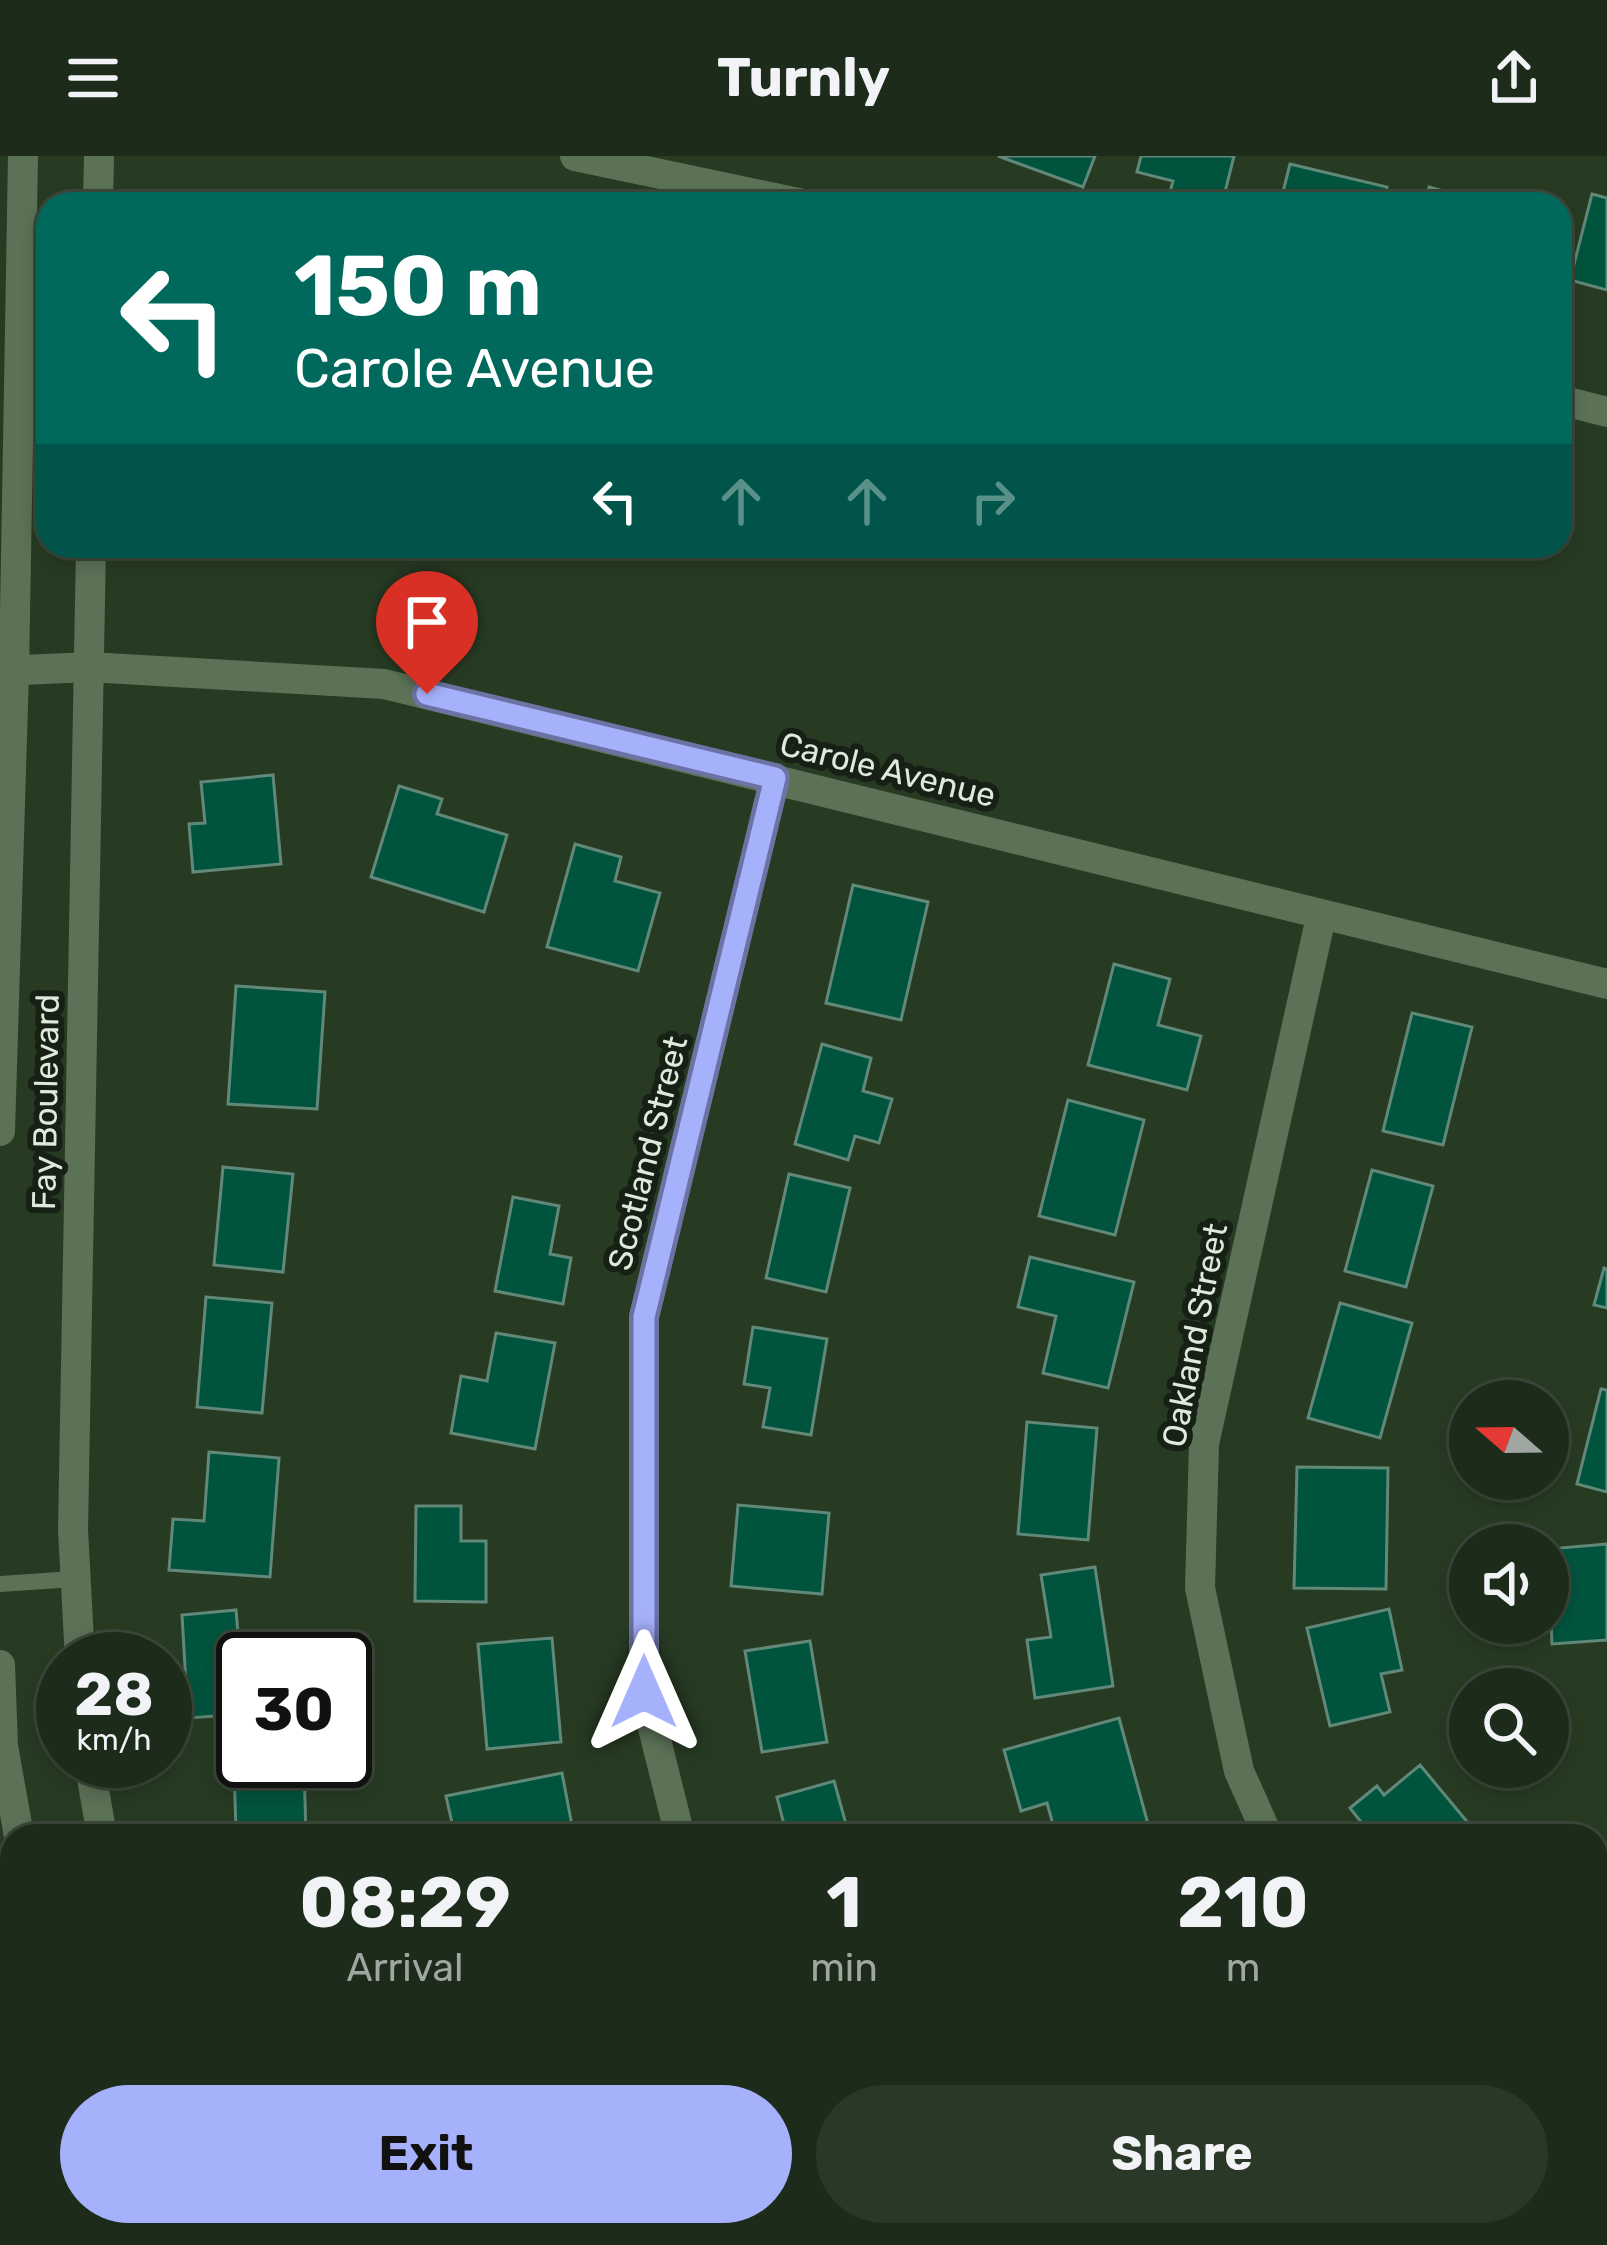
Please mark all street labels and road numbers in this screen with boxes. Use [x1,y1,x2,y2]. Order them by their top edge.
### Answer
street label: Carole Avenue [776,724,1000,815]
street label: Fay Boulevard [24,994,67,1210]
street label: Scotland Street [600,1032,695,1274]
street label: Oakland Street [1154,1220,1235,1450]

